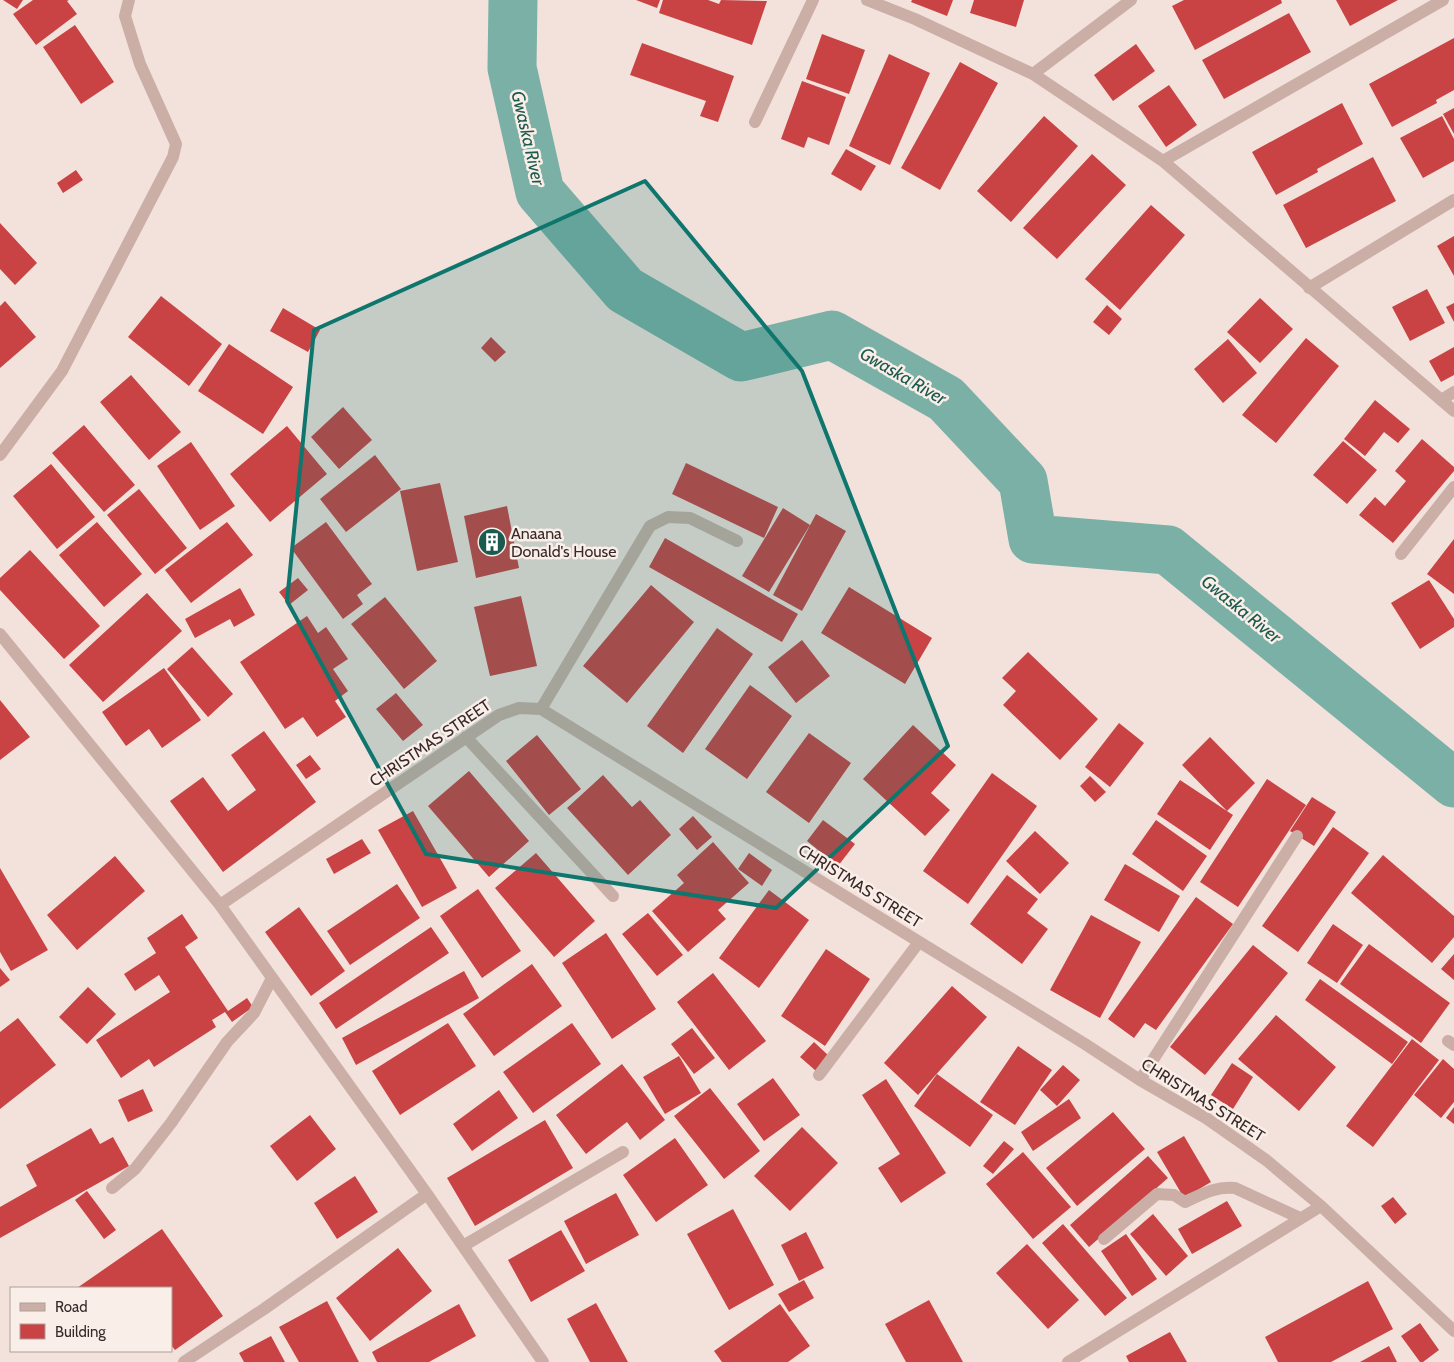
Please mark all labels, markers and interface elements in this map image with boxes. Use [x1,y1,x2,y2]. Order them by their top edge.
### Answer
water label: Gwaska River [506,89,550,189]
water label: Gwaska River [856,342,951,410]
place label: Anaana Donald's House [511,524,616,561]
building icon: Anaana Donald's House [477,527,507,557]
water label: Gwaska River [1197,570,1286,649]
street label: CHRISTMAS STREET [366,695,495,791]
street label: CHRISTMAS STREET [795,840,926,932]
street label: CHRISTMAS STREET [1138,1054,1269,1146]
legend [10,1287,172,1352]
text: Road [55,1298,88,1316]
text: Building [55,1323,106,1341]

